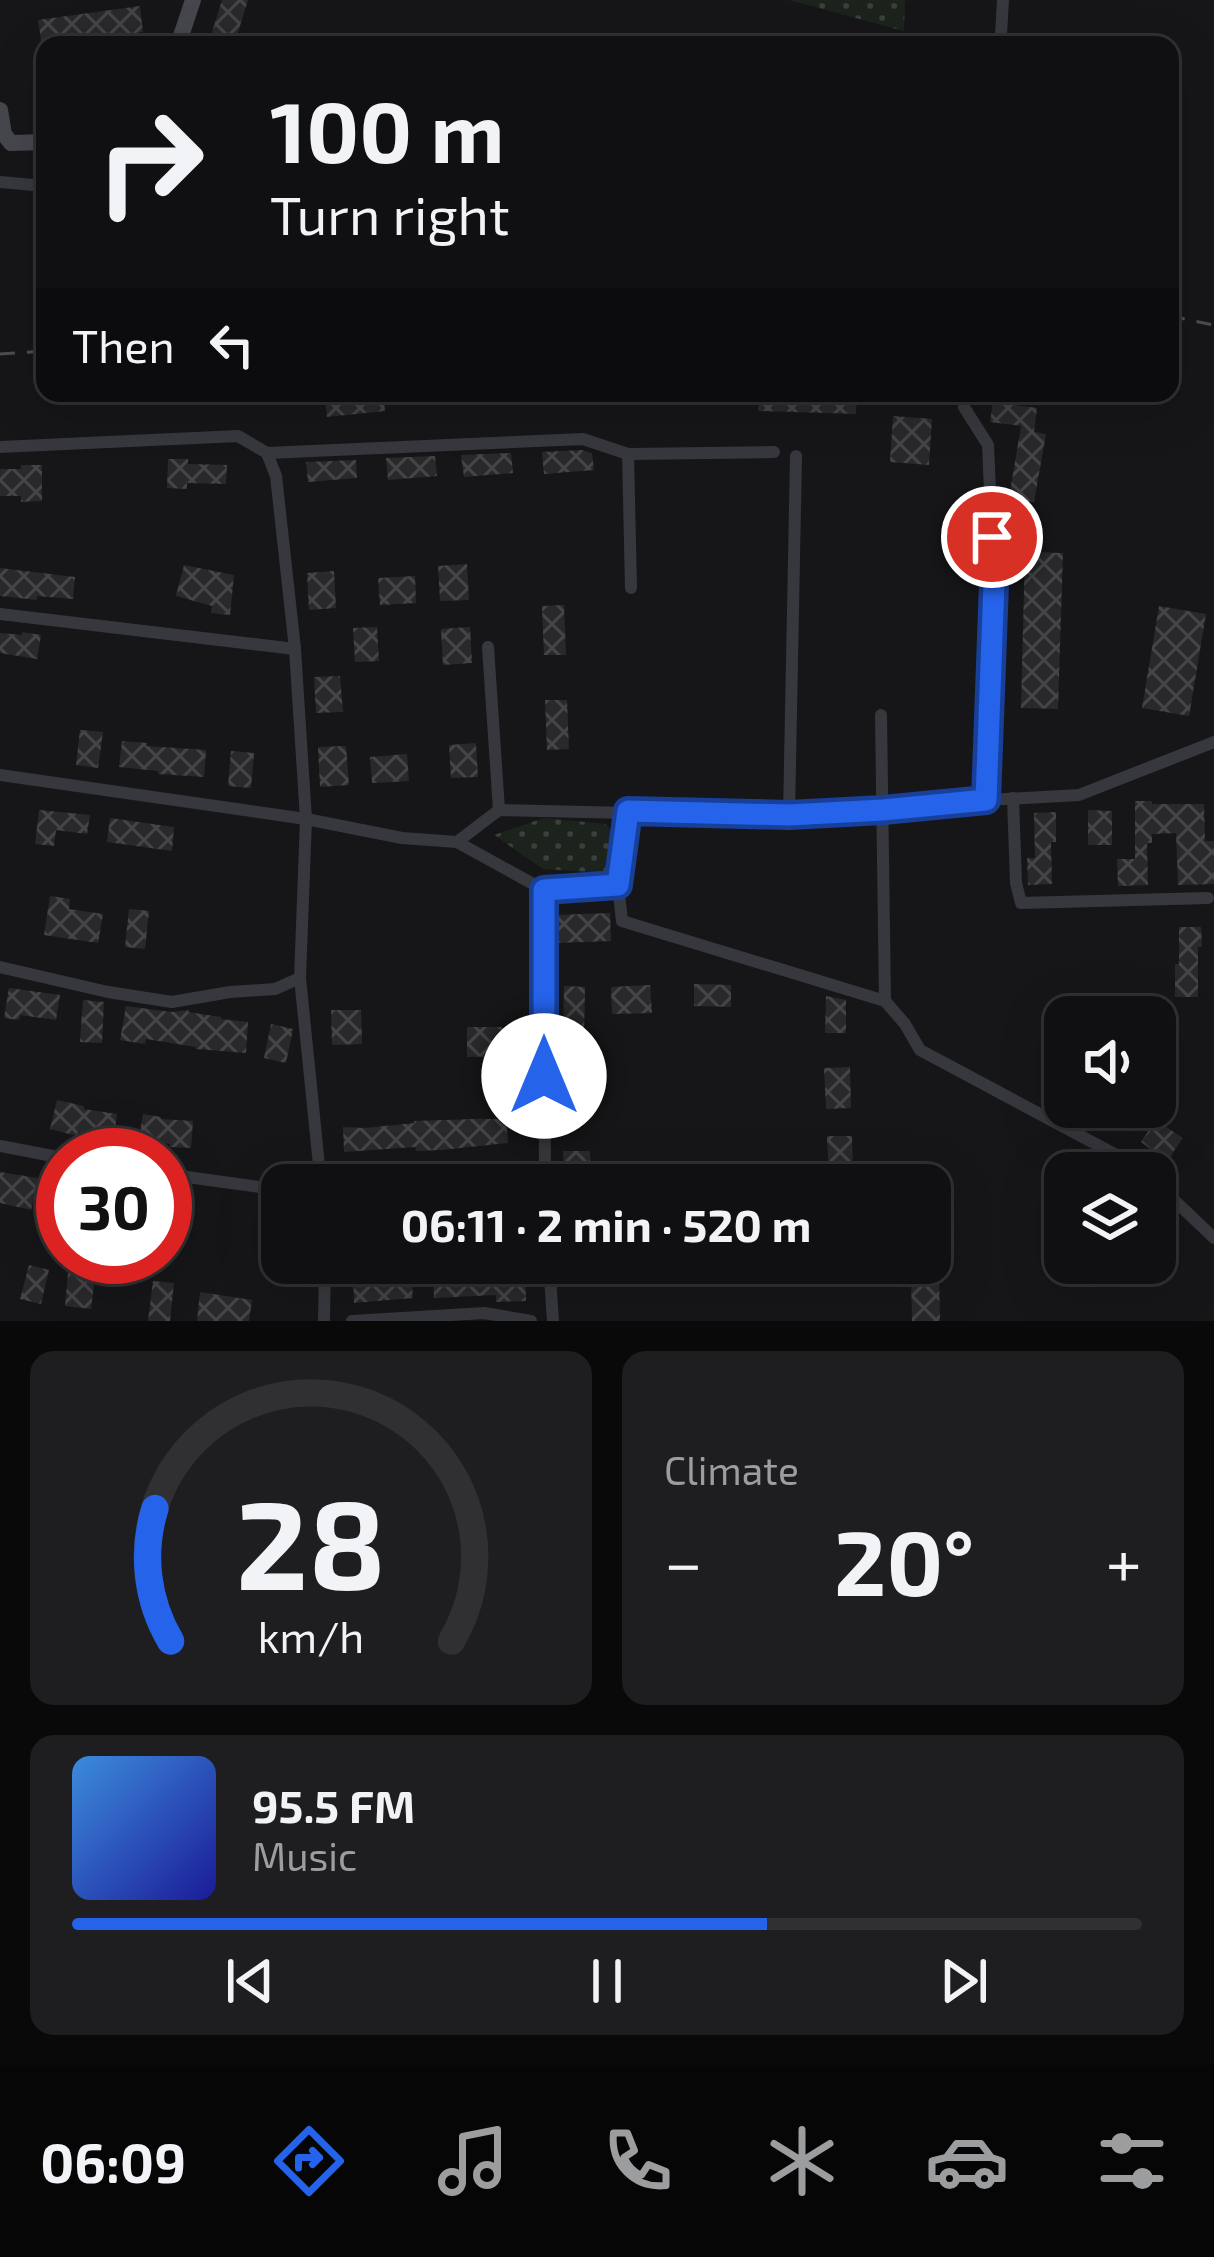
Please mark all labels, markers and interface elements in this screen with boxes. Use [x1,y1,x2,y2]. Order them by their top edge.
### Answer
text: 100 m [270,79,504,180]
icon: right [72,84,228,240]
text: Turn right [270,181,510,246]
icon: left [199,312,265,378]
text: Then [72,318,175,372]
pin [941,486,1043,588]
icon: arrive [959,504,1025,570]
map controls [1044,996,1176,1284]
button: sound [1044,996,1176,1128]
position arrow [481,1013,607,1139]
speed limit sign: 30 [36,1128,192,1284]
button: layers [1044,1152,1176,1284]
text: 06:11 · 2 min · 520 m [401,1197,811,1251]
text: Climate [664,1446,799,1493]
text: 28 [236,1465,386,1615]
text: 20° [834,1506,974,1614]
text: − [664,1521,703,1600]
text: + [1106,1521,1142,1600]
text: km/h [258,1610,364,1662]
text: 95.5 FM [252,1778,415,1832]
text: Music [252,1832,357,1879]
icon: previous [217,1948,283,2014]
icon: pause [574,1948,640,2014]
icon: next [931,1948,997,2014]
icon: directions [267,2119,351,2203]
icon: music [431,2119,515,2203]
icon: phone [596,2119,680,2203]
icon: climate [760,2119,844,2203]
icon: car [925,2119,1009,2203]
icon: filters [1090,2119,1174,2203]
text: 06:09 [40,2129,186,2194]

